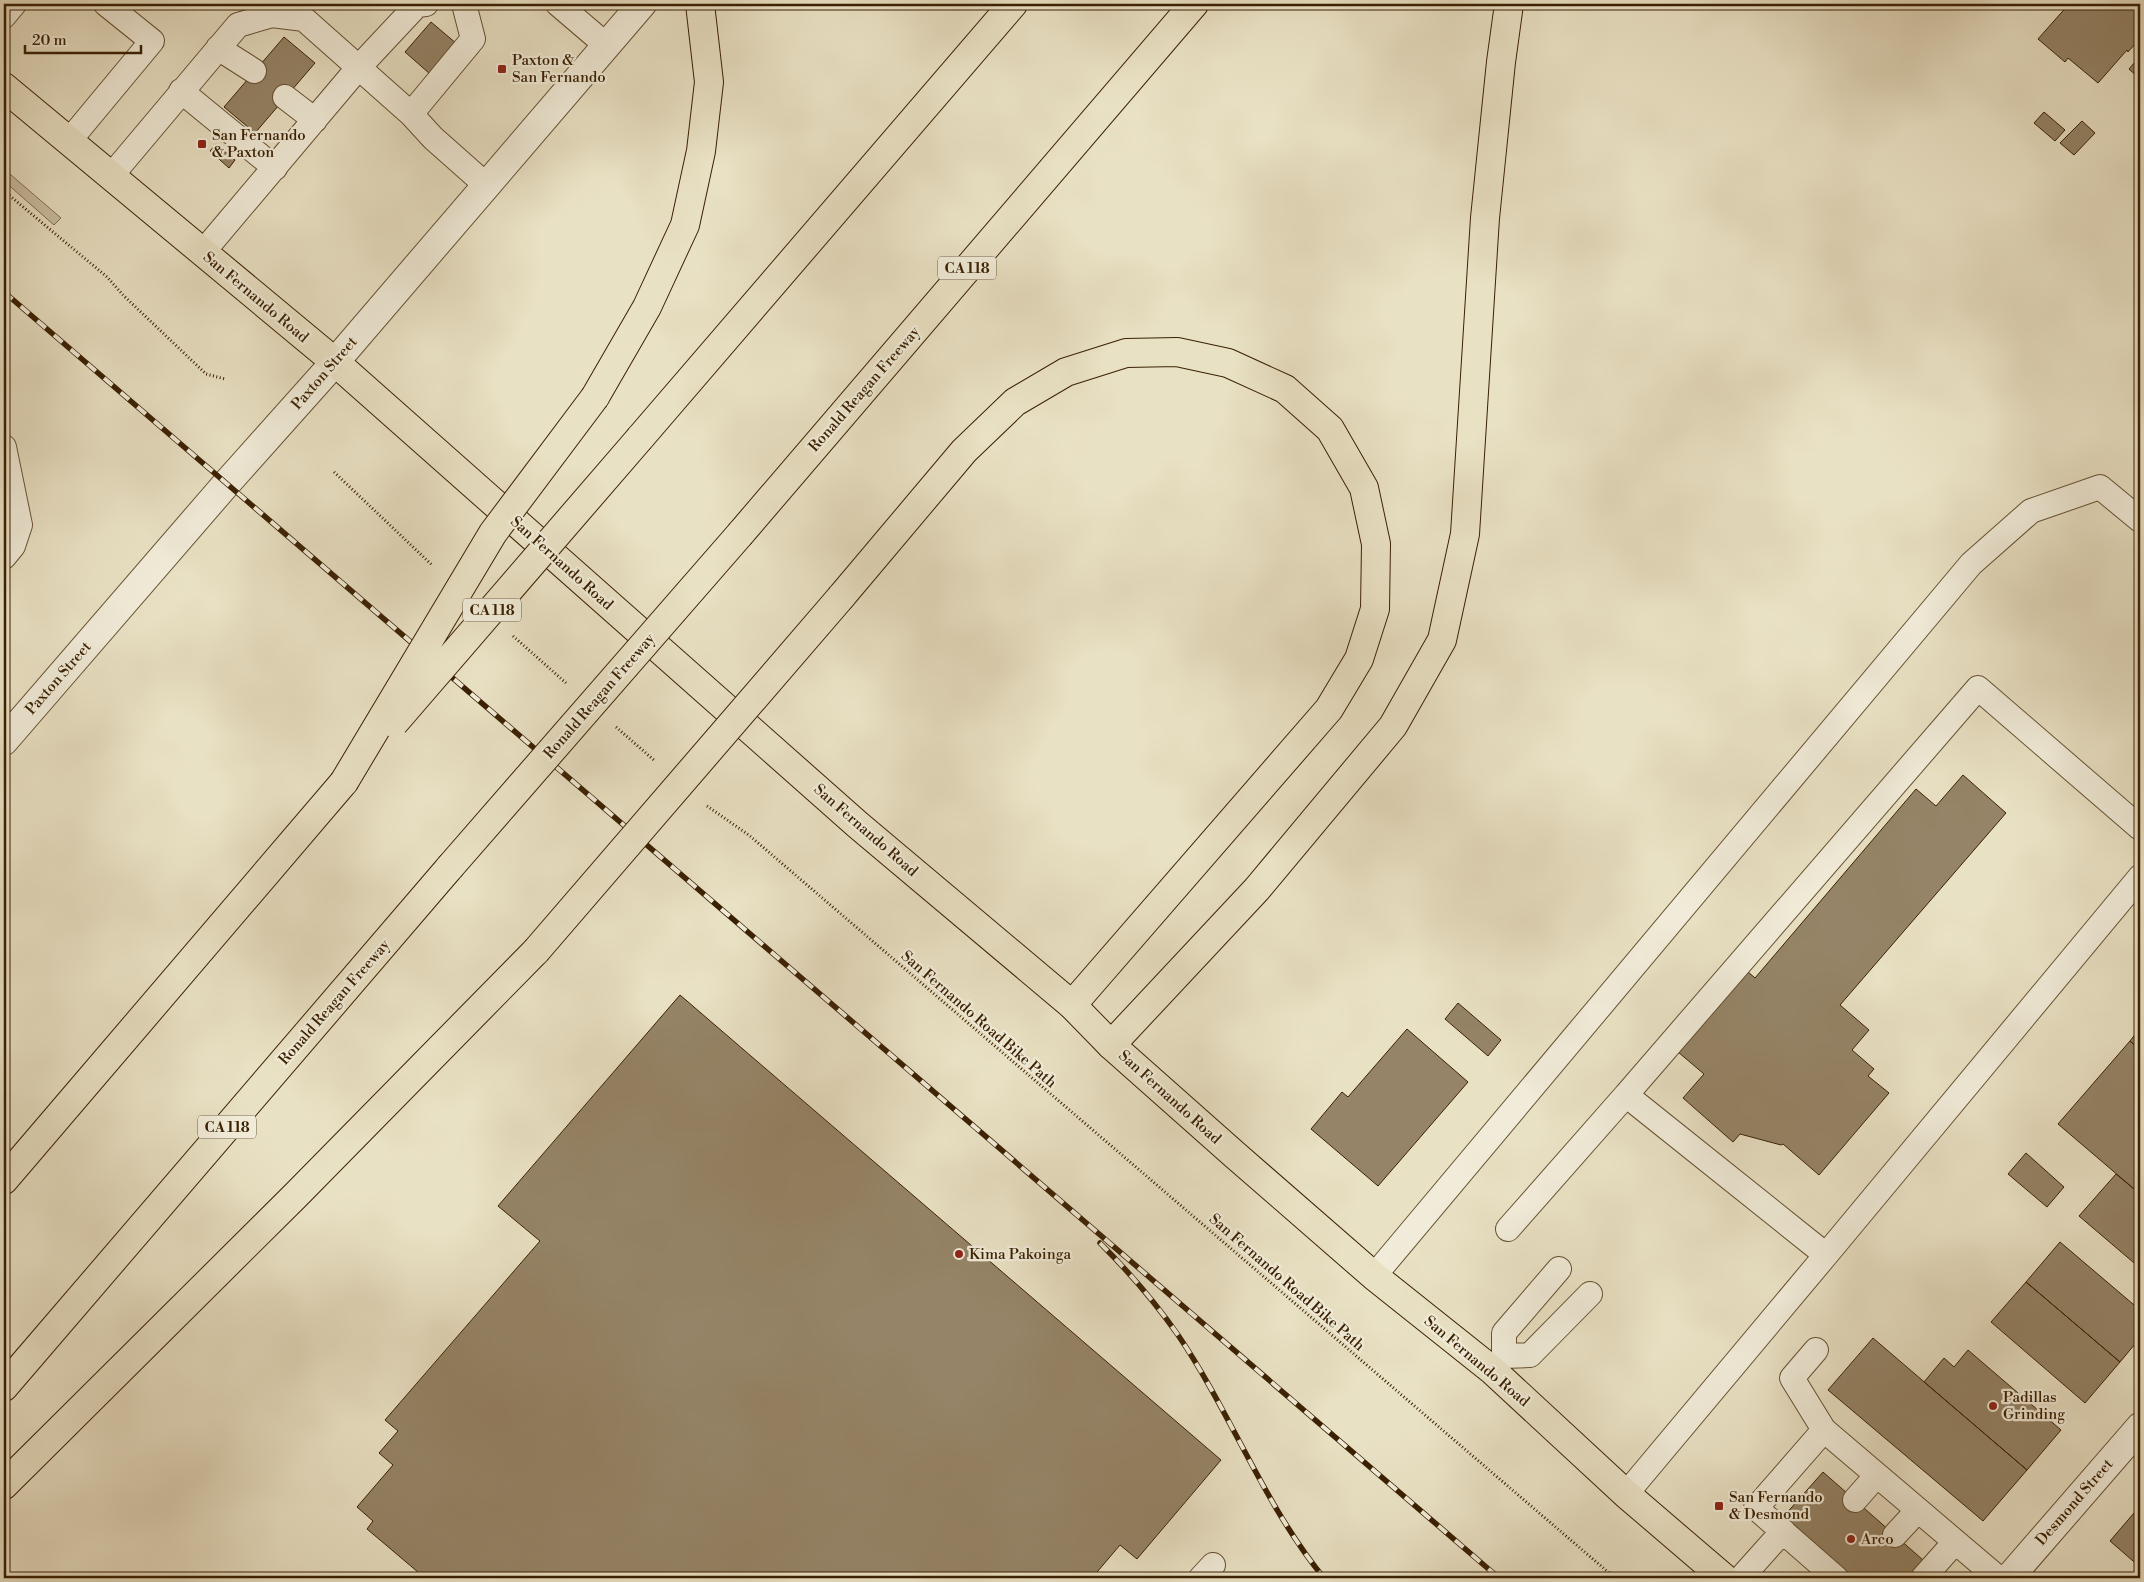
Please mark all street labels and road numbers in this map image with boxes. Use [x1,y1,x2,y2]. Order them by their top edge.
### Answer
street label: San Fernando Road [199,248,313,347]
road number: CA 118 [938,256,996,280]
street label: Ronald Reagan Freeway [805,322,925,456]
street label: Paxton Street [287,332,362,414]
street label: San Fernando Road [506,512,617,615]
road number: CA 118 [463,598,521,622]
street label: Ronald Reagan Freeway [540,629,660,763]
street label: Paxton Street [21,637,96,719]
street label: San Fernando Road [810,780,922,881]
street label: Ronald Reagan Freeway [275,935,395,1069]
street label: San Fernando Road Bike Path [897,947,1060,1092]
street label: San Fernando Road [1114,1046,1225,1149]
road number: CA 118 [198,1116,256,1138]
street label: San Fernando Road Bike Path [1205,1210,1368,1355]
street label: San Fernando Road [1420,1312,1534,1411]
street label: Desmond Street [2032,1455,2118,1550]

